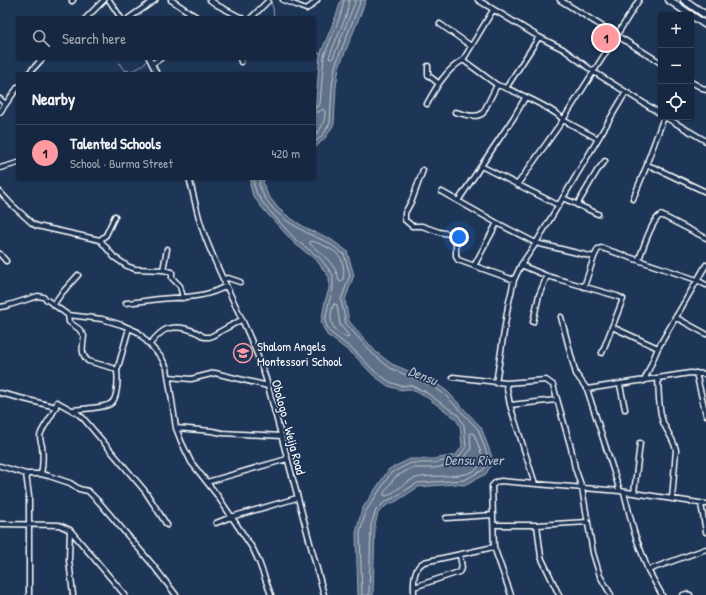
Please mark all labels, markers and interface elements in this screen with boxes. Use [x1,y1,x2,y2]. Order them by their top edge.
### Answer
map controls [658,12,694,120]
button: + [658,12,694,48]
search box [16,16,316,60]
pin: 1 [593,23,619,53]
icon: search [30,27,52,49]
text: Search here [62,28,126,49]
button: − [658,48,694,84]
button: locate [658,84,694,120]
text: Nearby [32,87,75,110]
text: Talented Schools [70,133,161,154]
text: 1 [43,144,47,162]
text: 420 m [271,144,300,162]
text: School · Burma Street [70,154,173,172]
your location [449,227,469,247]
place label: Shalom Angels Montessori School [257,337,343,370]
school or university icon: Shalom Angels Montessori School [232,342,254,364]
water label: Densu [406,361,442,390]
street label: Obologo - Weija Road [268,378,310,476]
water label: Densu River [445,450,505,469]

